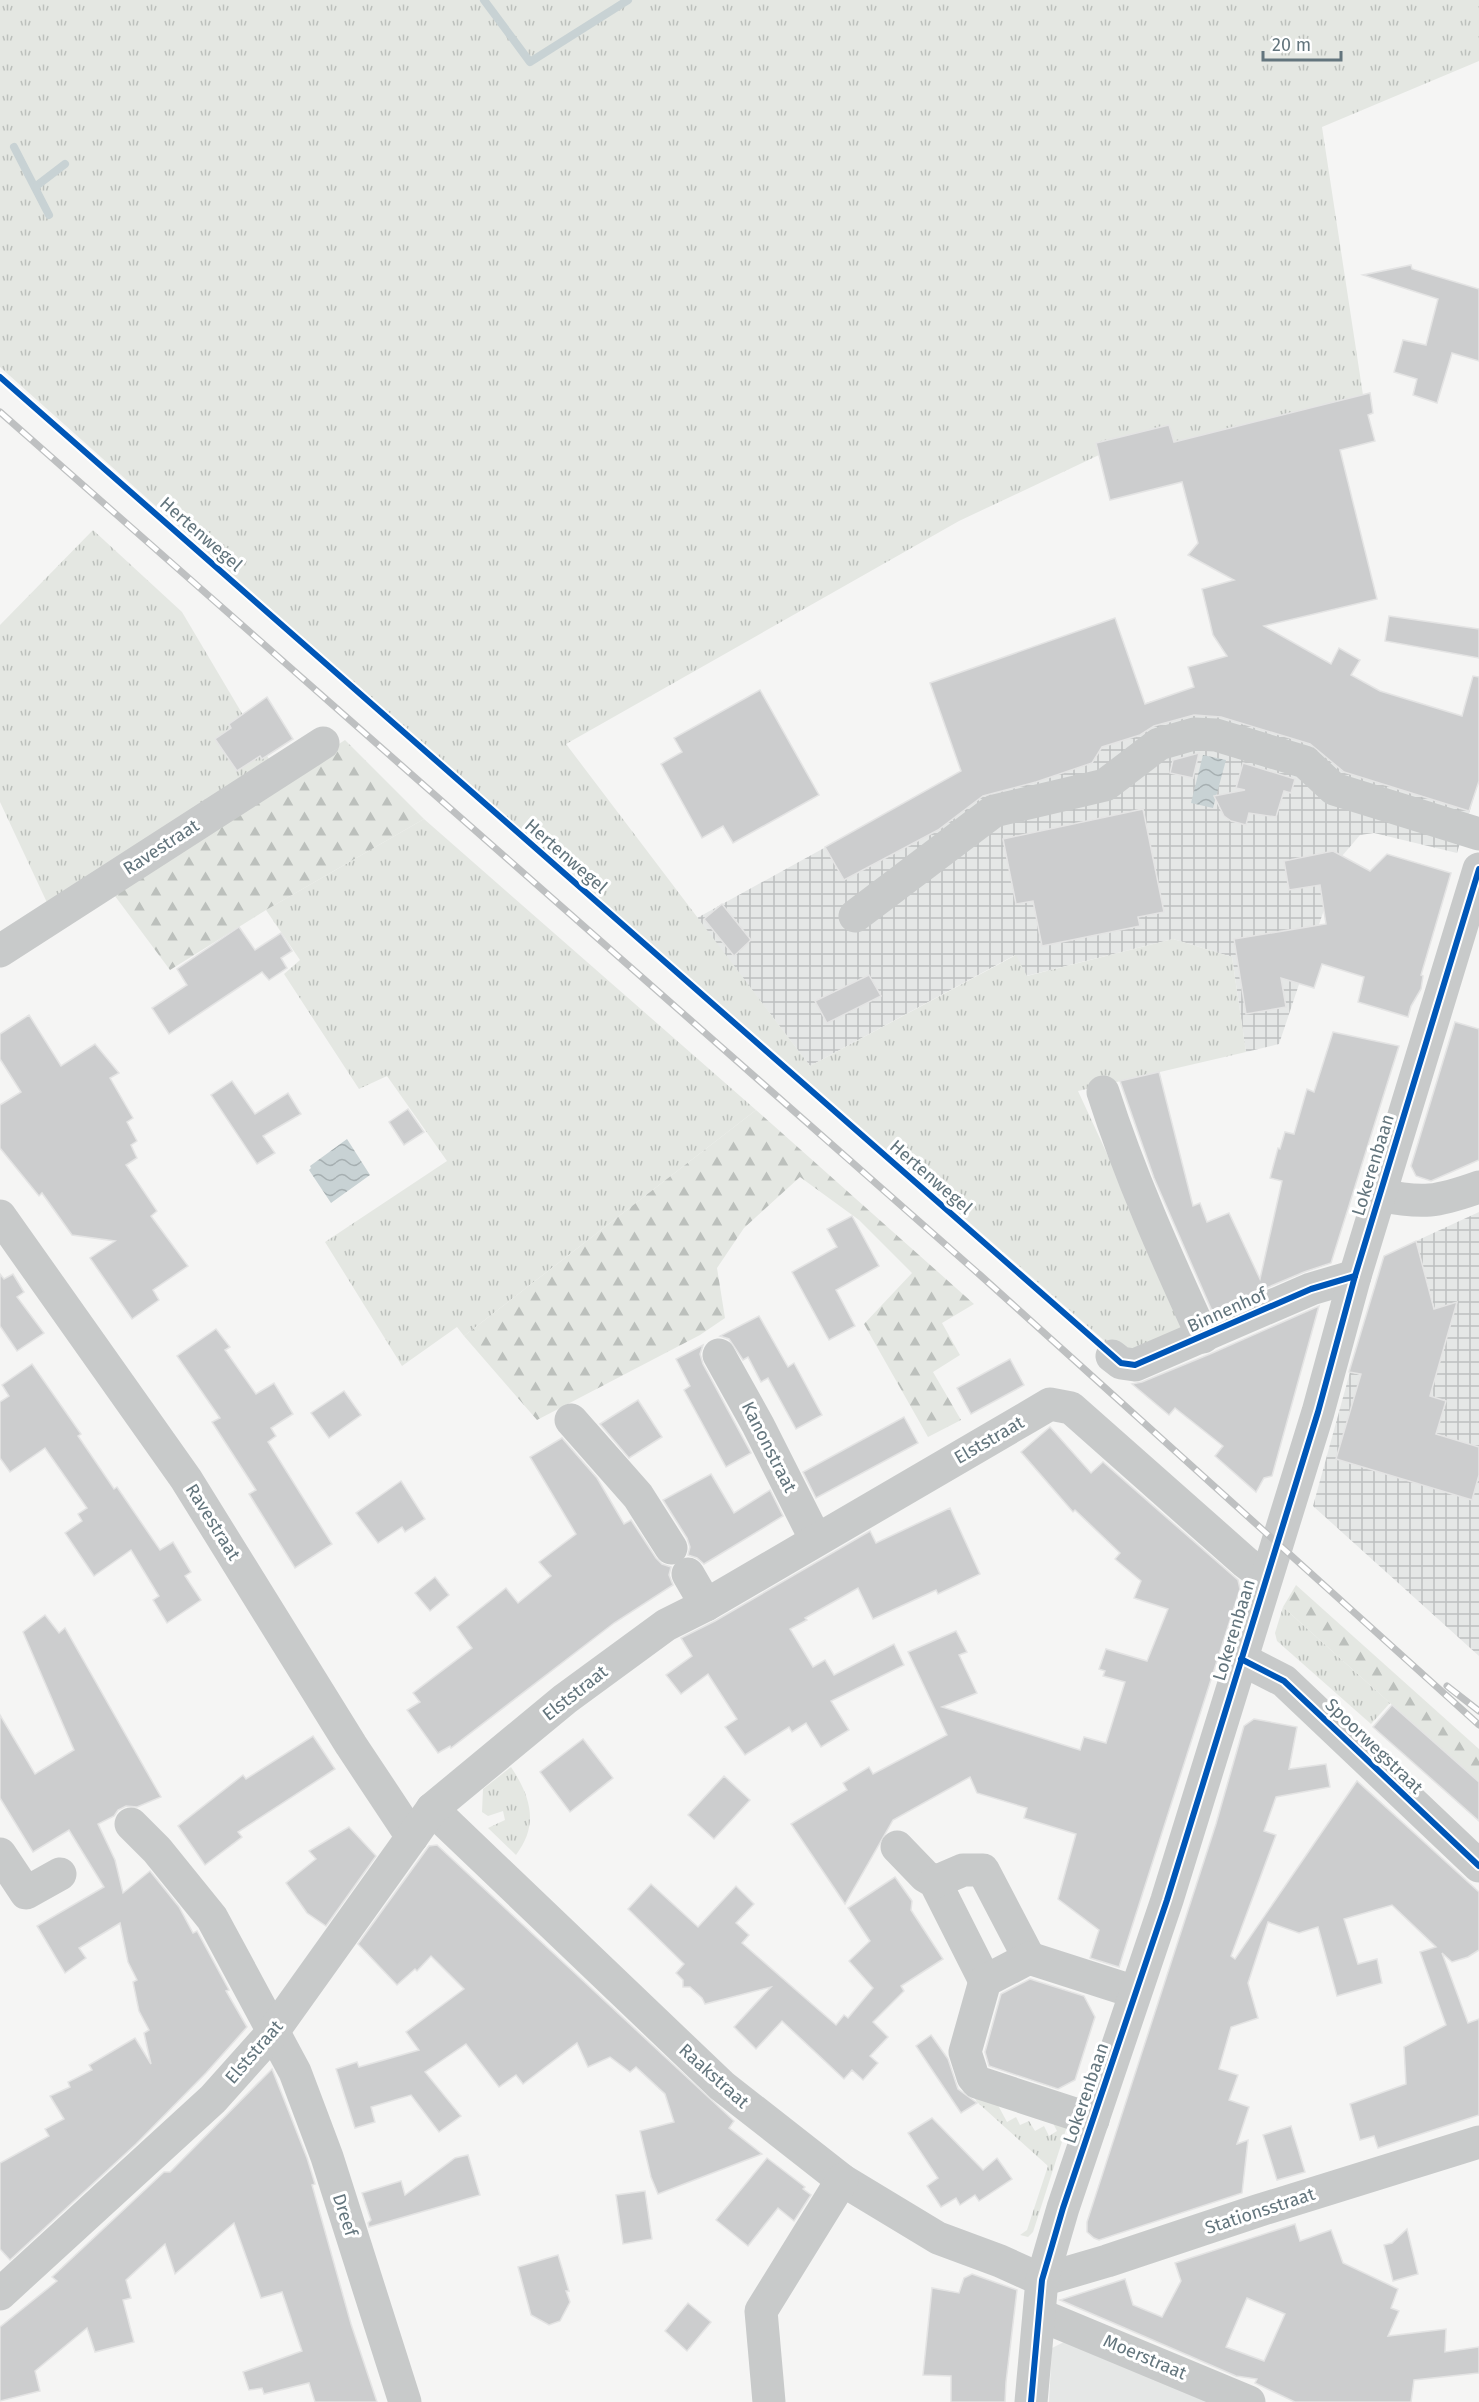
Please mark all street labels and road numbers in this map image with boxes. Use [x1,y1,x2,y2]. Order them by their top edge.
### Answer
street label: Hertenwegel [155,492,247,576]
street label: Ravestraat [119,814,203,880]
street label: Hertenwegel [520,814,612,898]
street label: Lokerenbaan [1347,1111,1399,1219]
street label: Hertenwegel [885,1135,977,1219]
street label: Binnenhof [1184,1282,1272,1337]
street label: Kanonstraat [737,1398,802,1497]
street label: Elststraat [950,1411,1028,1469]
street label: Ravestraat [181,1480,245,1565]
street label: Lokerenbaan [1208,1576,1260,1684]
street label: Elststraat [538,1660,612,1725]
street label: Spoorwegstraat [1320,1694,1428,1799]
street label: Elststraat [220,2015,288,2088]
street label: Raakstraat [674,2039,754,2113]
street label: Lokerenbaan [1058,2040,1114,2146]
street label: Stationsstraat [1202,2183,1318,2239]
street label: Dreef [328,2191,363,2241]
street label: Moerstraat [1100,2330,1190,2385]

